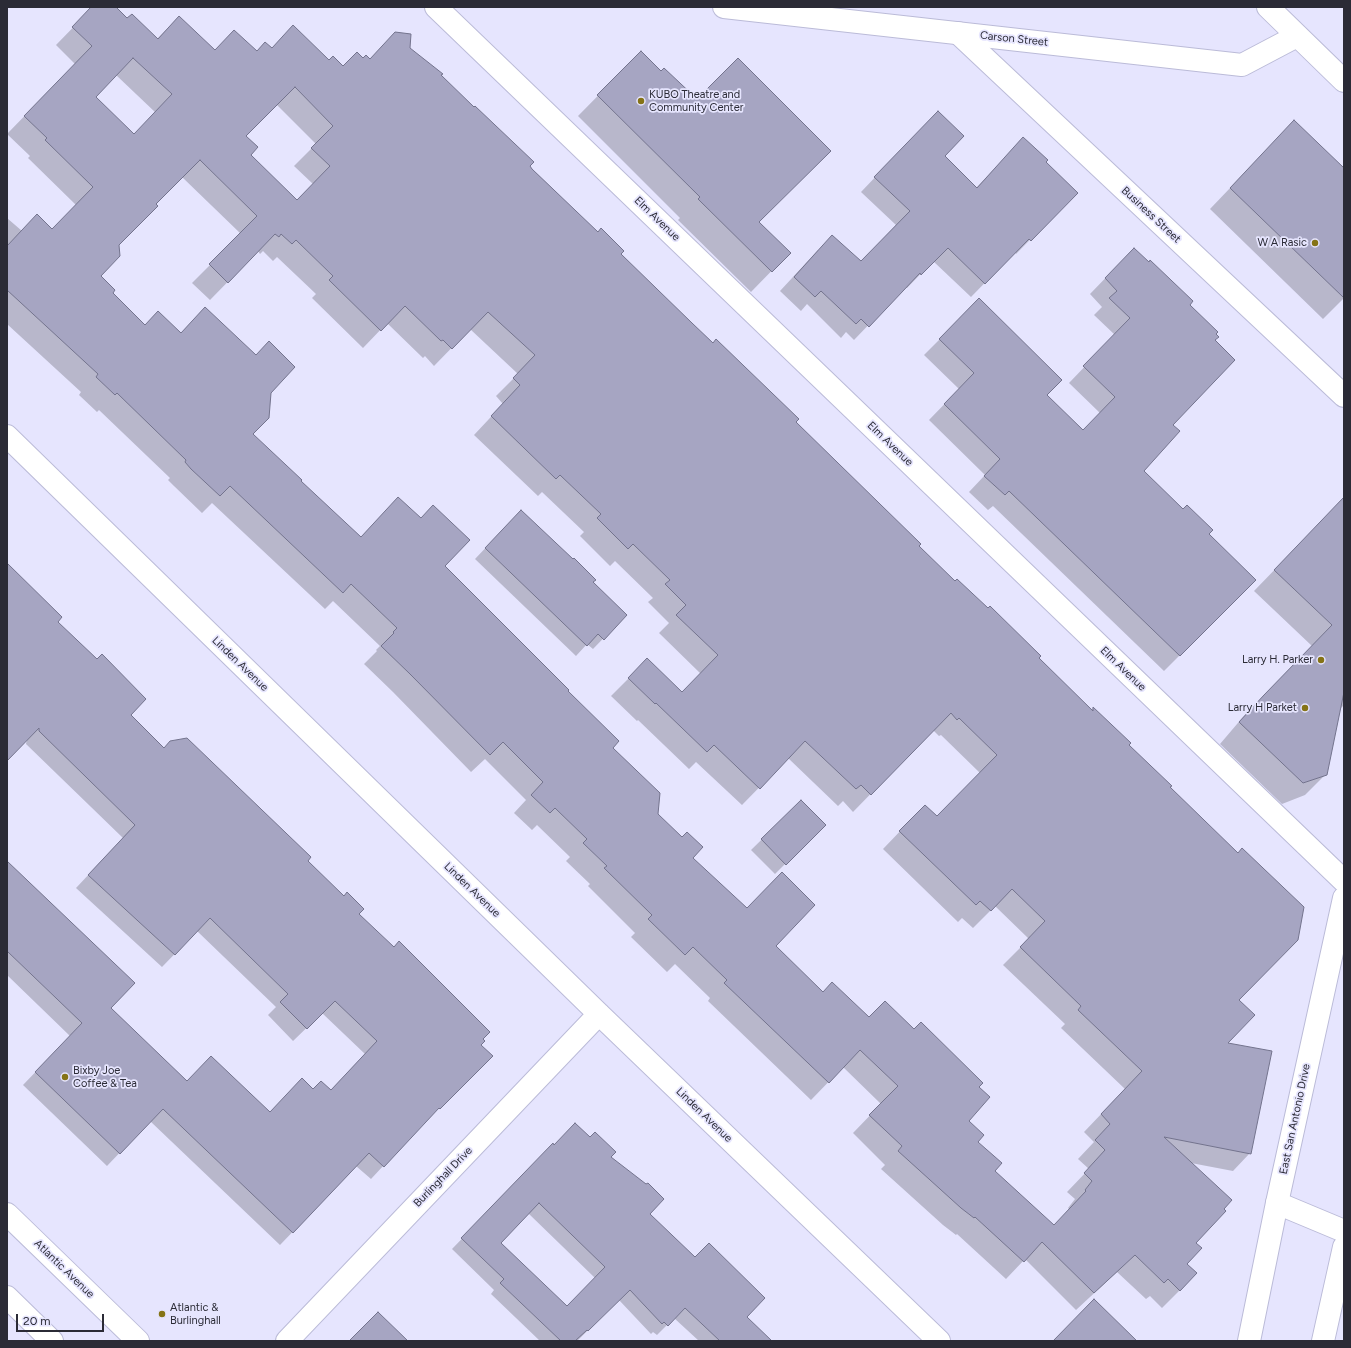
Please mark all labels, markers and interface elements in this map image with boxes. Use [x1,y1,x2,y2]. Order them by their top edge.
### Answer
street label: Carson Street [979,29,1049,49]
place label: KUBO Theatre and Community Center [649,88,743,114]
marker: KUBO Theatre and Community Center [636,96,646,106]
street label: Business Street [1119,184,1183,246]
street label: Elm Avenue [631,194,683,244]
place label: W A Rasic [1257,236,1307,250]
marker: W A Rasic [1310,238,1320,248]
street label: Elm Avenue [864,419,916,469]
street label: Linden Avenue [209,634,271,694]
street label: Elm Avenue [1097,644,1149,694]
place label: Larry H. Parker [1242,653,1313,667]
marker: Larry H. Parker [1316,655,1326,665]
place label: Larry H Parket [1228,701,1297,715]
marker: Larry H Parket [1300,703,1310,713]
street label: Linden Avenue [441,860,503,920]
street label: East San Antonio Drive [1277,1063,1313,1175]
place label: Bixby Joe Coffee & Tea [73,1064,137,1090]
marker: Bixby Joe Coffee & Tea [60,1072,70,1082]
street label: Linden Avenue [673,1085,735,1145]
street label: Burlinghall Drive [411,1144,475,1210]
street label: Atlantic Avenue [31,1237,97,1301]
place label: Atlantic & Burlinghall [170,1301,221,1327]
scale bar [18,1306,106,1332]
marker: Atlantic & Burlinghall [157,1309,167,1319]
text: 20 m [23,1314,51,1328]

